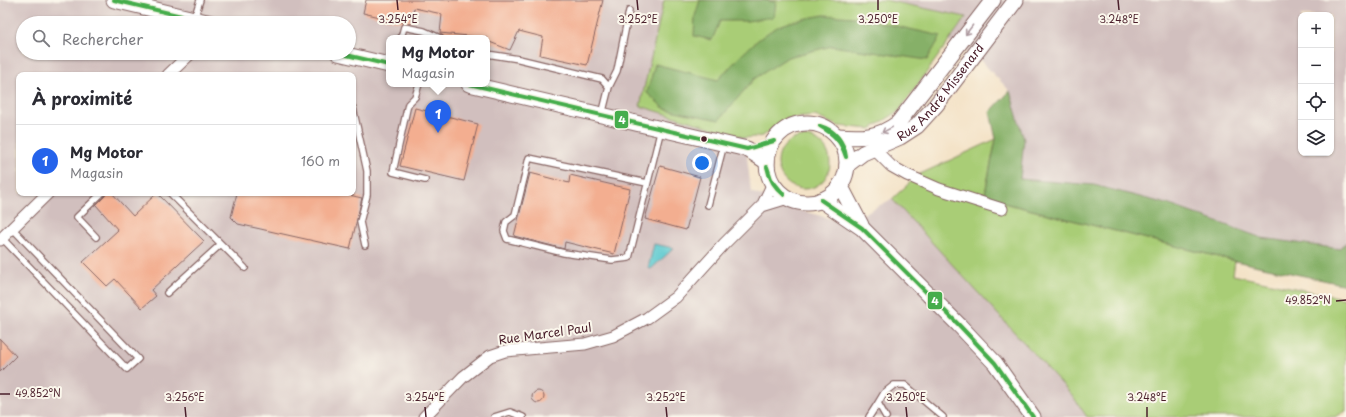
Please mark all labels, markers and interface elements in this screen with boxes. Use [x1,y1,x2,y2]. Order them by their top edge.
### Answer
text: 3.254°E [378,11,418,26]
text: 3.252°E [618,11,658,26]
text: 3.250°E [858,11,898,26]
text: 3.248°E [1099,11,1139,26]
map controls [1298,12,1334,156]
button: + [1298,12,1334,48]
search box [16,16,356,60]
one-way arrow [965,25,973,36]
icon: search [30,27,52,49]
text: Rechercher [62,27,143,50]
popup [386,35,490,87]
street label: Rue André Missenard [893,39,988,145]
text: Mg Motor [401,40,475,63]
button: − [1298,48,1334,84]
text: Magasin [401,63,455,82]
button: locate [1298,84,1334,120]
text: À proximité [32,85,132,111]
pin: 1 [425,100,451,133]
line badge: 4 [614,110,629,129]
text: 4 [618,111,626,128]
button: layers [1298,120,1334,156]
one-way arrow [881,127,893,134]
unlabelled marker [699,134,709,144]
text: Mg Motor [70,140,143,163]
text: 1 [42,151,48,170]
text: 160 m [301,151,340,170]
your location [692,153,712,173]
text: Magasin [70,163,123,182]
line badge: 4 [927,291,943,310]
text: 4 [931,292,939,309]
text: 49.852°N [1285,292,1331,307]
street label: Rue Marcel Paul [497,318,592,348]
text: 49.852°N [15,385,61,400]
text: 3.256°E [165,389,205,404]
text: 3.254°E [405,389,445,404]
text: 3.252°E [646,389,686,404]
text: 3.250°E [886,389,926,404]
text: 3.248°E [1127,389,1167,404]

